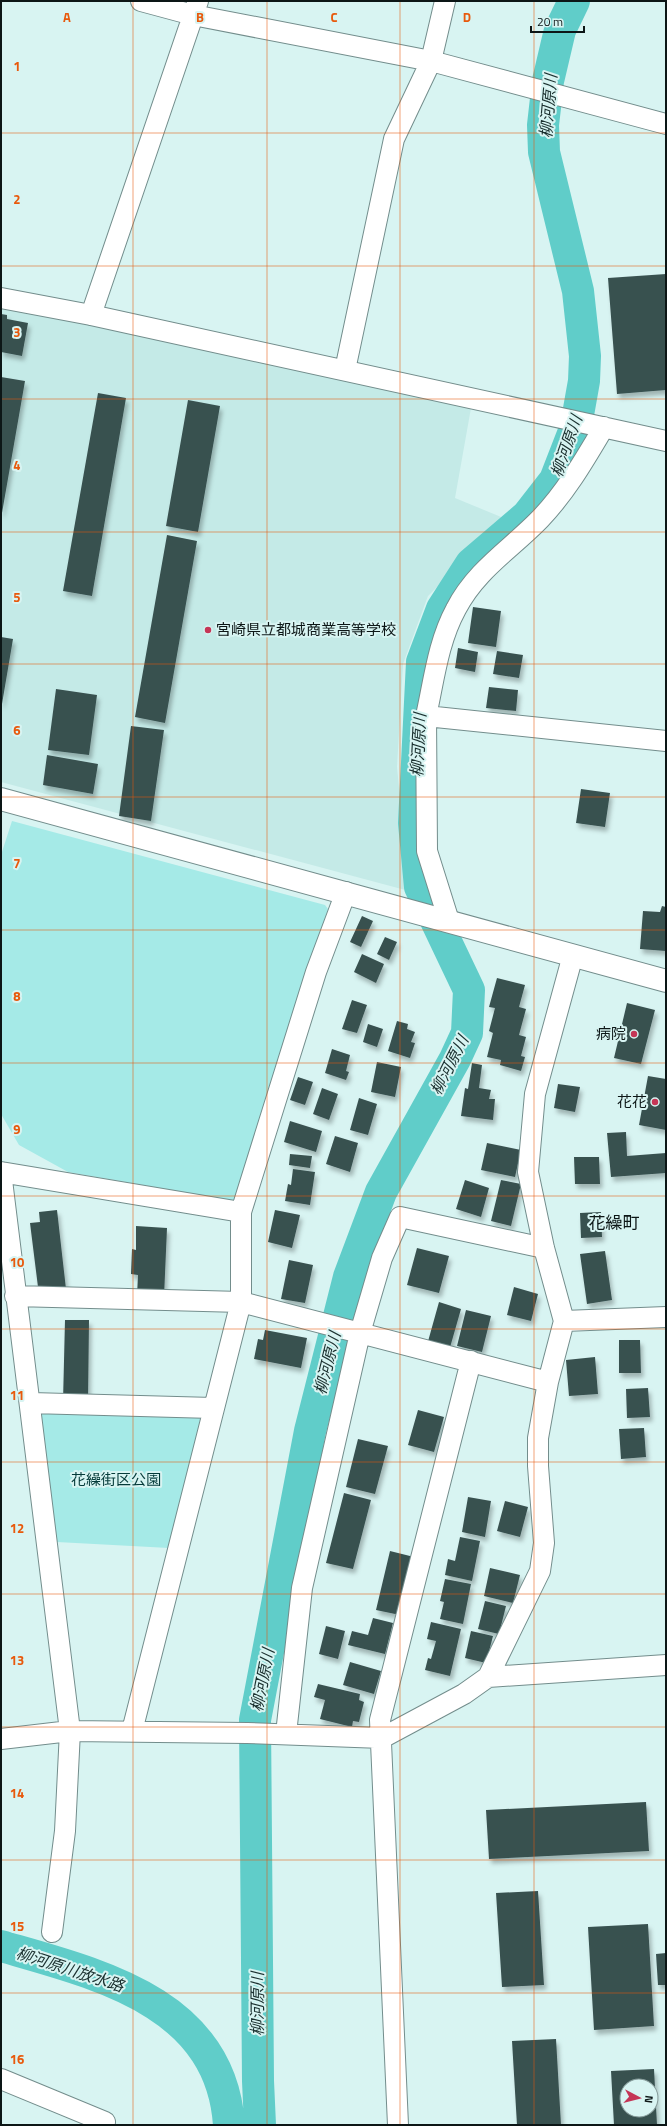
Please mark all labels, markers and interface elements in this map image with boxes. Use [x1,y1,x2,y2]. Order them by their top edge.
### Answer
text: A [63,7,71,27]
text: B [196,7,204,27]
text: C [330,7,338,27]
text: D [463,7,471,27]
scale bar [531,8,584,34]
text: 20 m [537,12,563,31]
text: 1 [13,56,21,76]
water label: 柳河原川 [533,71,563,139]
text: 2 [13,189,21,209]
text: 3 [13,322,21,342]
water label: 柳河原川 [544,410,588,480]
text: 4 [13,455,21,475]
text: 5 [13,587,21,607]
place label: 宮崎県立都城商業高等学校 [216,618,396,641]
marker: 宮崎県立都城商業高等学校 [203,625,213,635]
water label: 柳河原川 [404,710,432,778]
text: 6 [13,720,21,740]
text: 7 [13,853,21,873]
text: 8 [13,986,21,1006]
place label: 病院 [596,1022,626,1045]
water label: 柳河原川 [424,1029,475,1099]
marker: 病院 [629,1029,639,1039]
place label: 花花 [617,1090,647,1113]
marker: 花花 [650,1097,660,1107]
text: 9 [13,1119,21,1139]
district label: 花繰町 [589,1210,640,1236]
text: 10 [10,1252,24,1272]
water label: 柳河原川 [308,1327,347,1397]
text: 11 [10,1385,24,1405]
park label: 花繰街区公園 [71,1468,161,1491]
text: 12 [10,1518,24,1538]
water label: 柳河原川 [244,1644,280,1714]
text: 13 [10,1650,24,1670]
text: 14 [10,1783,24,1803]
text: 15 [10,1916,24,1936]
water label: 柳河原川放水路 [13,1940,129,1998]
water label: 柳河原川 [245,1970,269,2036]
text: 16 [10,2049,24,2069]
north arrow [619,2078,659,2118]
text: N [641,2094,657,2104]

